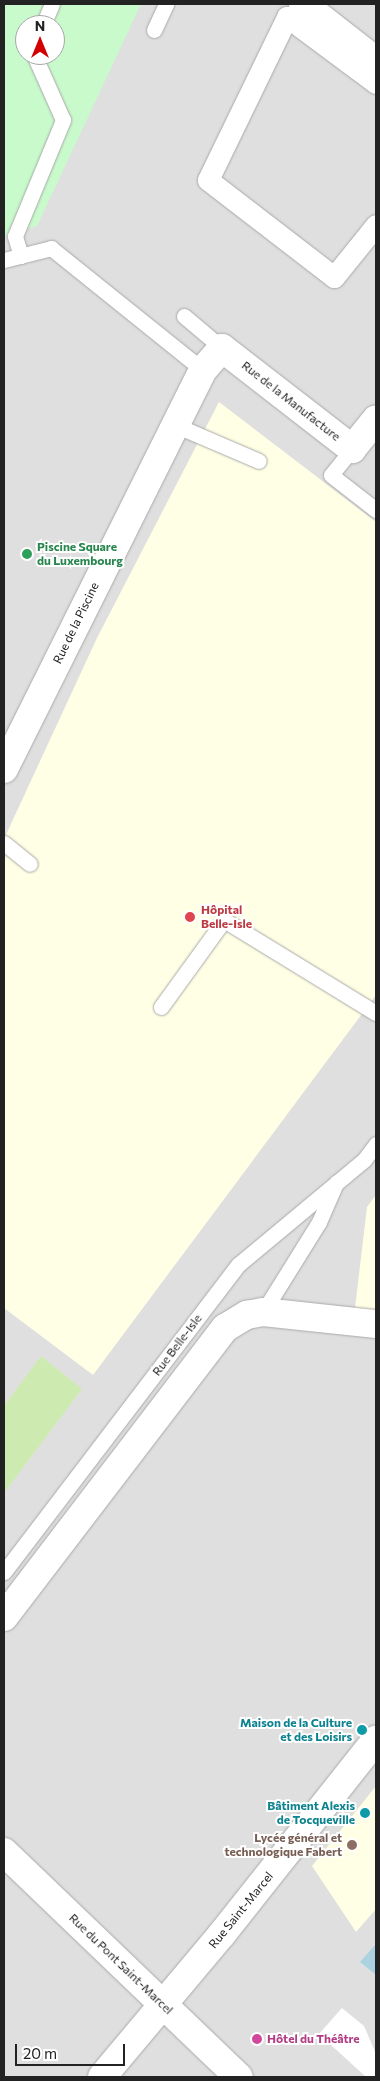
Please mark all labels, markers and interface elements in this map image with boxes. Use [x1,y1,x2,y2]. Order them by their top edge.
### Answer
north arrow [15,15,65,65]
text: N [35,17,45,34]
street label: Rue de la Manufacture [239,358,343,444]
place label: Piscine Square du Luxembourg [37,540,123,568]
marker: Piscine Square du Luxembourg [21,548,33,560]
street label: Rue de la Piscine [50,580,102,666]
place label: Hôpital Belle-Isle [201,903,252,931]
marker: Hôpital Belle-Isle [183,910,197,924]
street label: Rue Belle-Isle [149,1311,205,1379]
place label: Maison de la Culture et des Loisirs [240,1716,352,1744]
marker: Maison de la Culture et des Loisirs [356,1724,368,1736]
place label: Bâtiment Alexis de Tocqueville [267,1799,355,1827]
marker: Bâtiment Alexis de Tocqueville [359,1807,371,1819]
place label: Lycée général et technologique Fabert [224,1831,342,1859]
marker: Lycée général et technologique Fabert [346,1839,358,1851]
street label: Rue Saint-Marcel [206,1869,276,1951]
street label: Rue du Pont Saint-Marcel [66,1911,176,2017]
place label: Hôtel du Théâtre [267,2032,360,2046]
marker: Hôtel du Théâtre [251,2033,263,2045]
scale bar [18,2034,128,2066]
text: 20 m [23,2044,57,2062]

